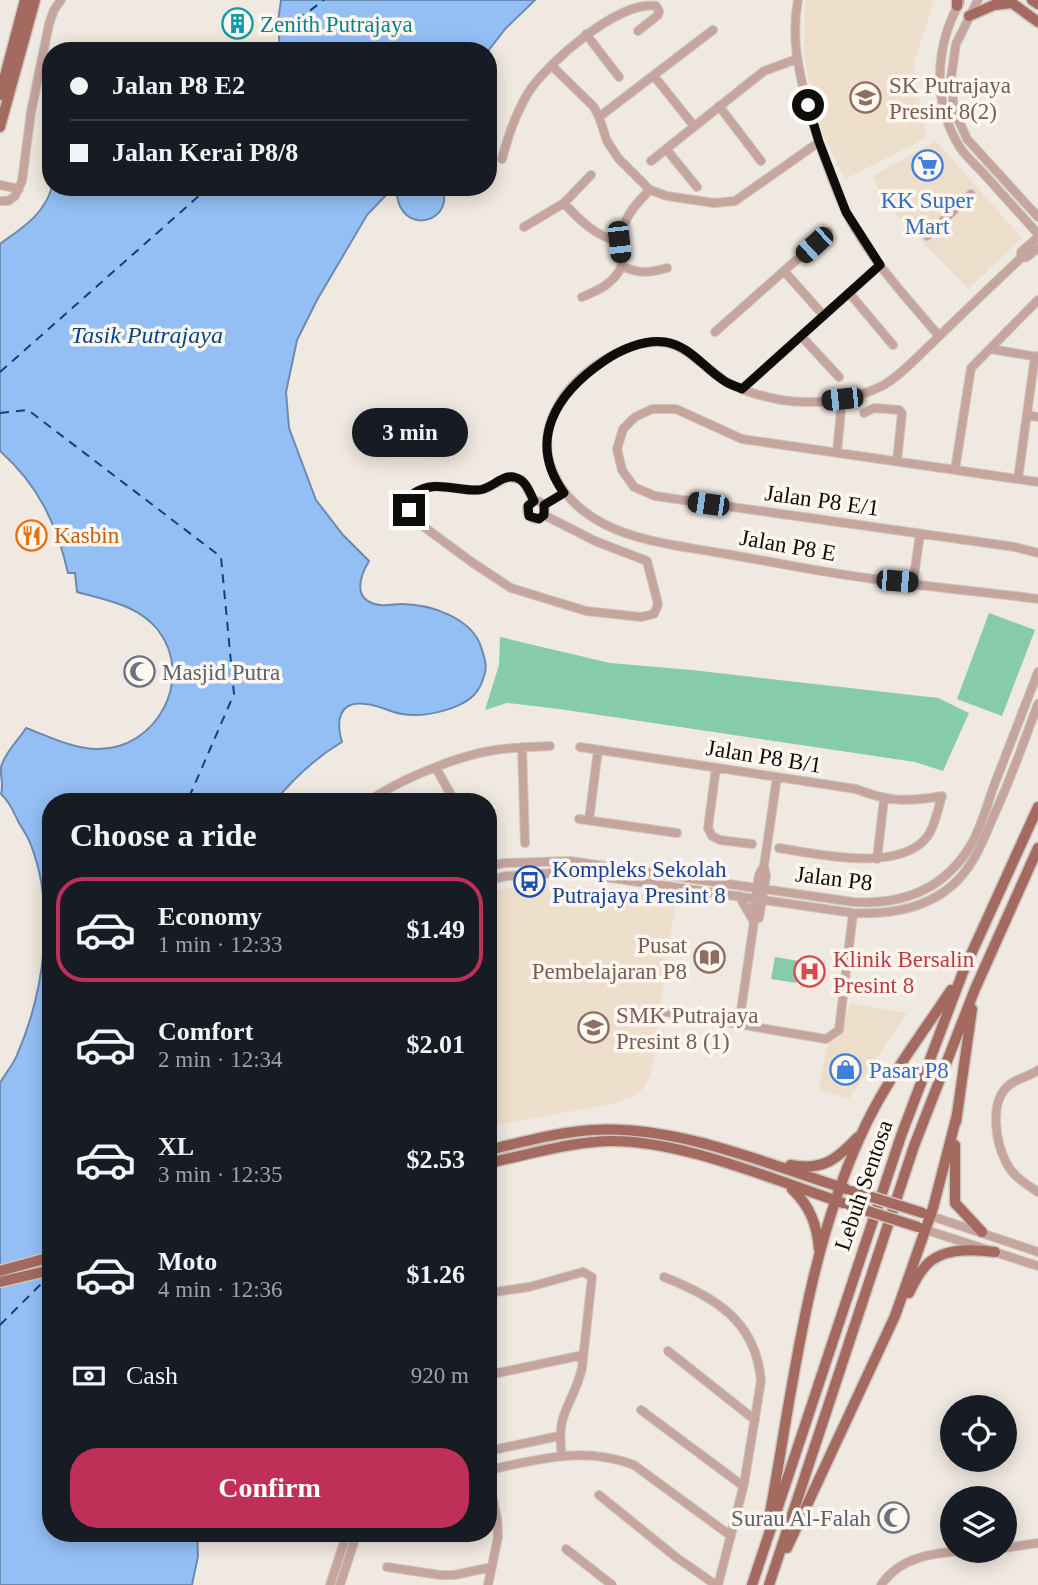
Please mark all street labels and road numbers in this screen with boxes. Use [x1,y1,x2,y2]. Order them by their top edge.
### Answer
street label: Jalan P8 E/1 [763,480,881,521]
street label: Jalan P8 E [738,525,838,566]
street label: Jalan P8 B/1 [705,735,823,778]
street label: Jalan P8 [794,861,874,896]
street label: Lebuh Sentosa [830,1117,897,1254]

